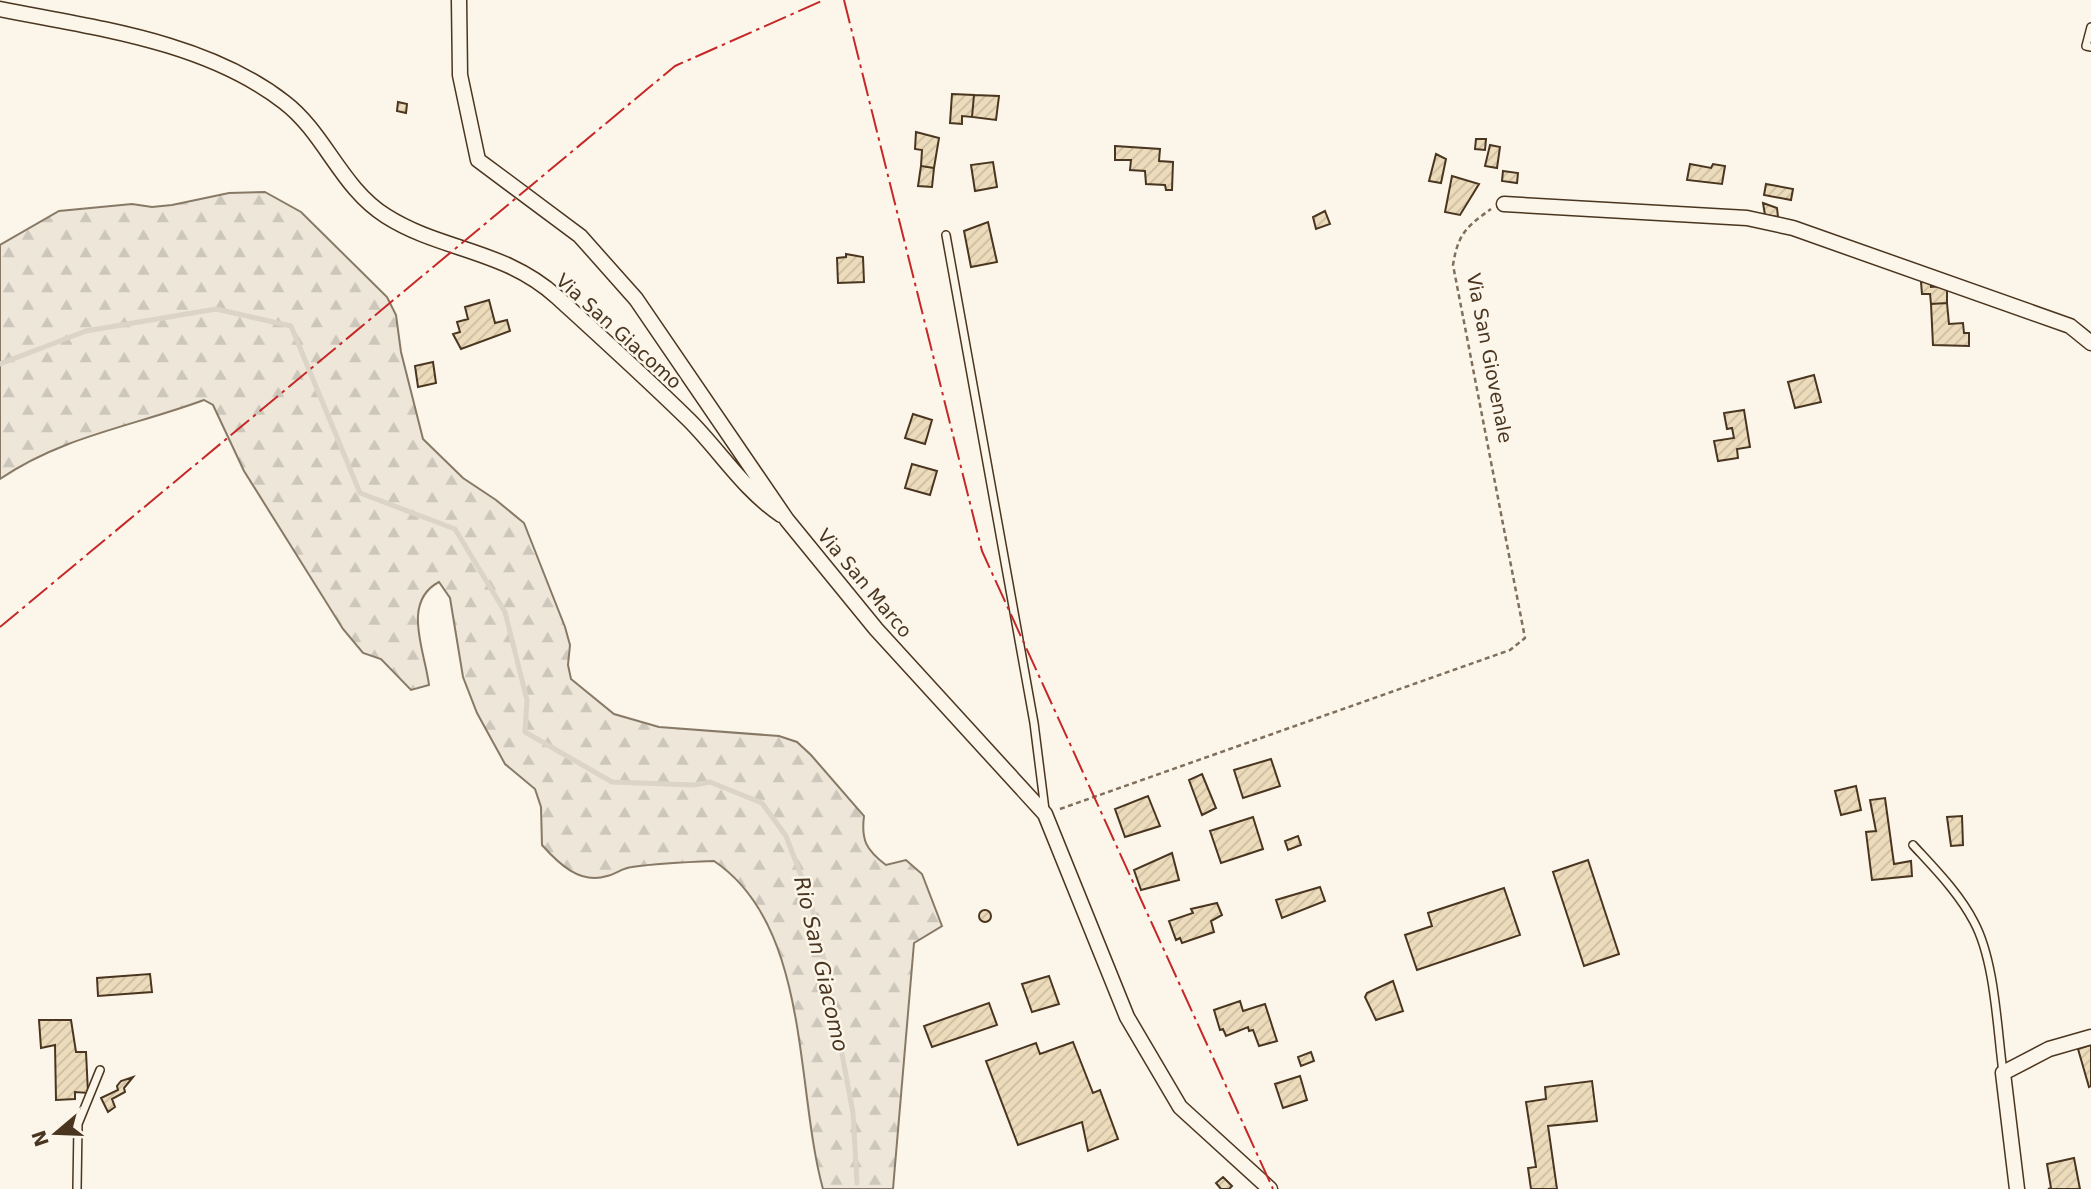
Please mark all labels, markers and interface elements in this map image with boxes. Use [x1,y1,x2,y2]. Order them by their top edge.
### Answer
street label: Via San Giacomo [552,269,686,393]
street label: Via San Giovenale [1463,271,1517,445]
street label: Via San Marco [813,524,917,642]
water label: Rio San Giacomo [789,874,853,1054]
north arrow [21,1098,91,1168]
text: N [27,1127,53,1150]

